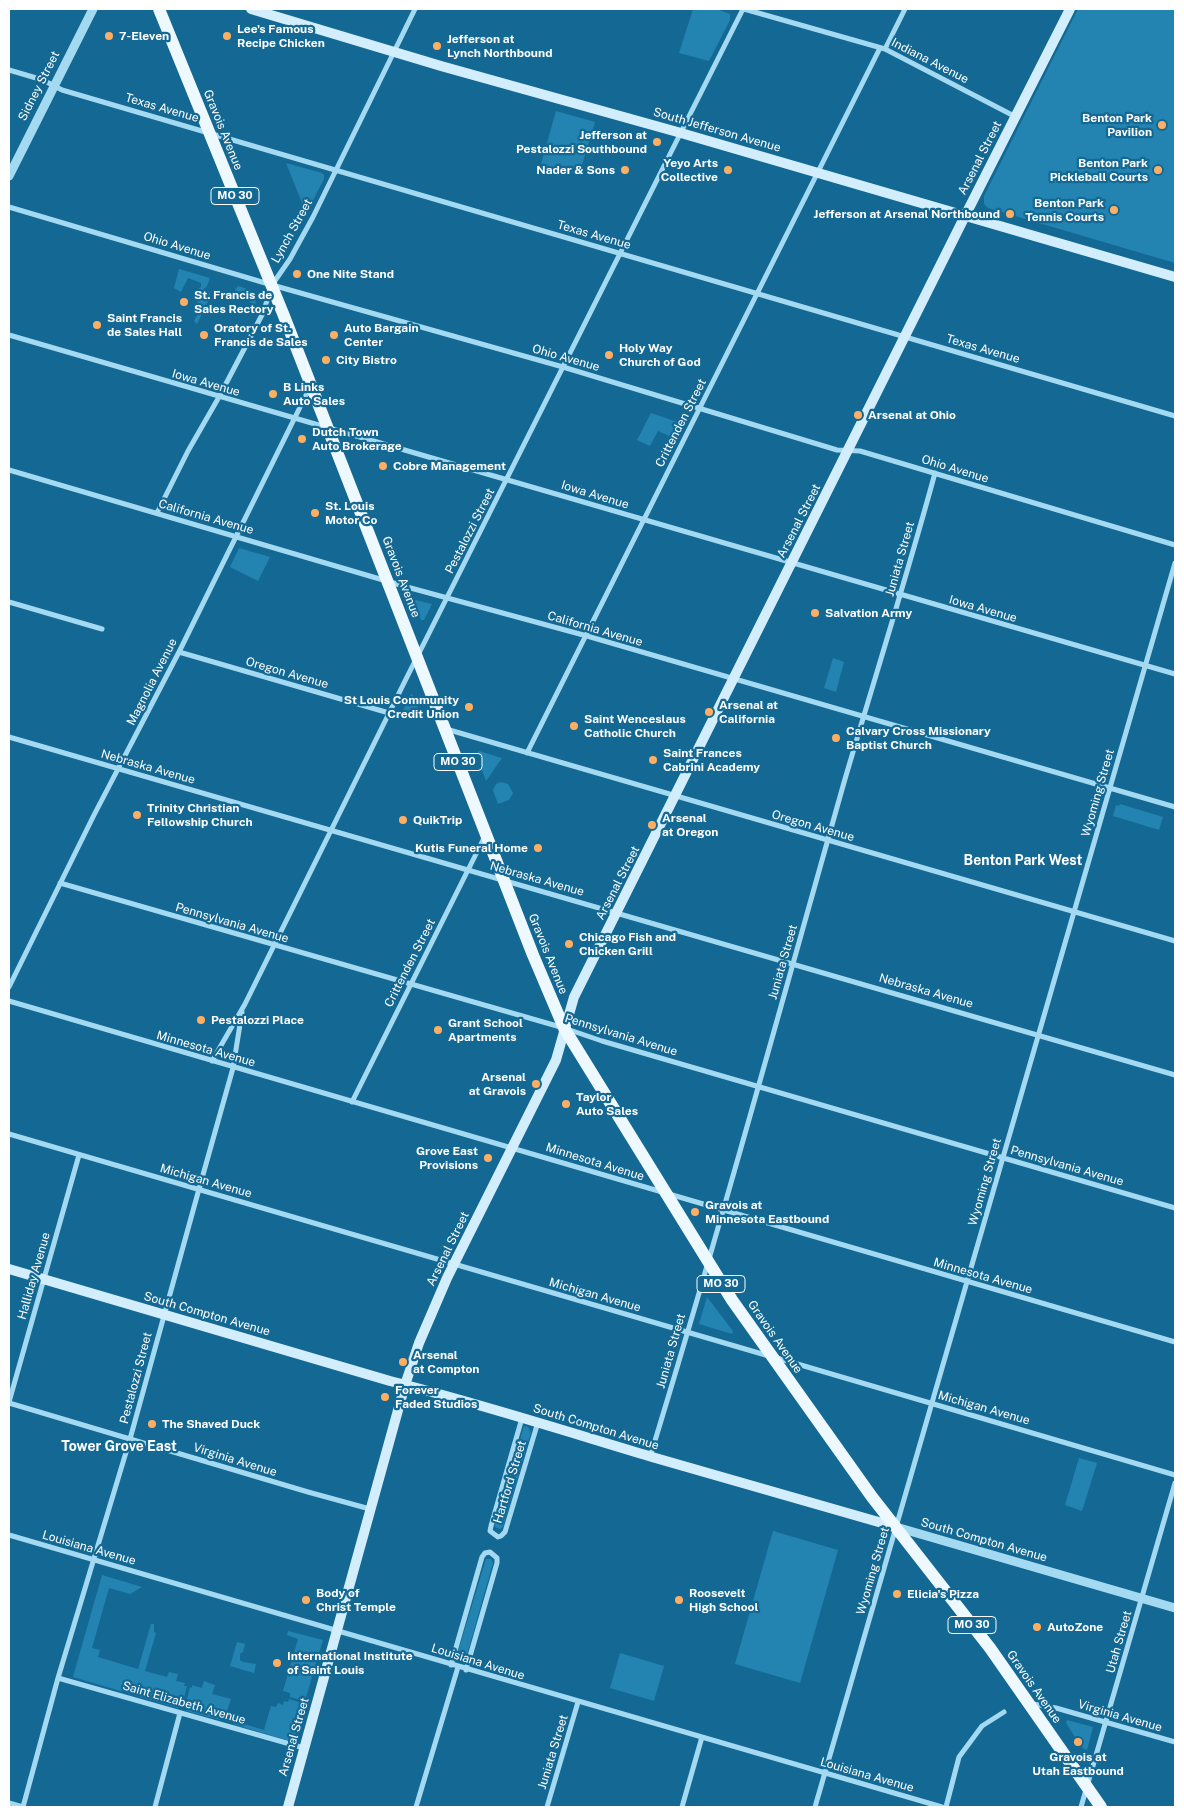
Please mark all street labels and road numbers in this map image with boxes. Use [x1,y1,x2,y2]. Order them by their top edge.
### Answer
street label: Indiana Avenue [889,35,971,87]
street label: Sidney Street [15,49,63,123]
street label: Gravois Avenue [200,88,246,172]
street label: Texas Avenue [123,91,201,125]
street label: South Jefferson Avenue [652,105,782,155]
street label: Arsenal Street [955,119,1005,197]
road number: MO 30 [211,188,259,205]
street label: Lynch Street [268,196,316,266]
street label: Texas Avenue [555,218,633,252]
street label: Ohio Avenue [142,229,212,263]
street label: Texas Avenue [944,332,1022,366]
street label: Ohio Avenue [531,341,601,375]
street label: Iowa Avenue [170,366,242,400]
street label: Crittenden Street [653,376,709,470]
street label: Ohio Avenue [920,452,990,486]
street label: Iowa Avenue [559,478,631,512]
street label: Arsenal Street [774,482,824,560]
street label: Pestalozzi Street [442,486,498,576]
street label: California Avenue [157,497,255,537]
street label: Juniata Street [882,520,918,598]
street label: Gravois Avenue [379,534,423,620]
street label: Iowa Avenue [947,592,1019,626]
street label: California Avenue [546,609,644,649]
street label: Magnolia Avenue [124,636,180,728]
street label: Oregon Avenue [244,654,330,692]
street label: Nebraska Avenue [99,747,197,787]
street label: Wyoming Street [1079,748,1117,838]
road number: MO 30 [434,754,482,770]
street label: Oregon Avenue [770,807,856,845]
street label: Arsenal Street [593,844,643,922]
street label: Nebraska Avenue [488,859,586,899]
street label: Pennsylvania Avenue [174,900,290,946]
street label: Gravois Avenue [525,912,571,996]
street label: Crittenden Street [382,916,438,1010]
street label: Juniata Street [765,923,801,1001]
street label: Nebraska Avenue [877,971,975,1011]
street label: Pennsylvania Avenue [563,1011,679,1059]
street label: Minnesota Avenue [155,1028,257,1070]
street label: Wyoming Street [966,1137,1004,1227]
street label: Minnesota Avenue [544,1140,646,1184]
street label: Pennsylvania Avenue [1009,1143,1125,1189]
street label: Michigan Avenue [158,1161,254,1201]
street label: Arsenal Street [424,1209,472,1289]
street label: Halliday Avenue [15,1231,53,1321]
street label: Minnesota Avenue [932,1255,1034,1297]
street label: Michigan Avenue [547,1275,643,1315]
road number: MO 30 [697,1276,745,1292]
street label: South Compton Avenue [142,1289,272,1339]
street label: Gravois Avenue [745,1298,805,1376]
street label: Juniata Street [653,1312,689,1390]
street label: Pestalozzi Street [117,1331,155,1425]
street label: Michigan Avenue [936,1388,1032,1428]
street label: South Compton Avenue [531,1401,661,1453]
street label: Hartford Street [491,1439,529,1525]
street label: Virginia Avenue [191,1440,279,1480]
street label: South Compton Avenue [919,1515,1049,1565]
street label: Wyoming Street [854,1526,892,1616]
street label: Louisiana Avenue [40,1528,138,1568]
street label: Utah Street [1103,1609,1135,1675]
road number: MO 30 [948,1616,996,1634]
street label: Louisiana Avenue [430,1641,526,1683]
street label: Gravois Avenue [1004,1648,1064,1726]
street label: Saint Elizabeth Avenue [121,1678,247,1728]
street label: Arsenal Street [276,1696,312,1778]
street label: Virginia Avenue [1076,1697,1164,1735]
street label: Juniata Street [535,1713,571,1791]
street label: Louisiana Avenue [818,1755,916,1795]

